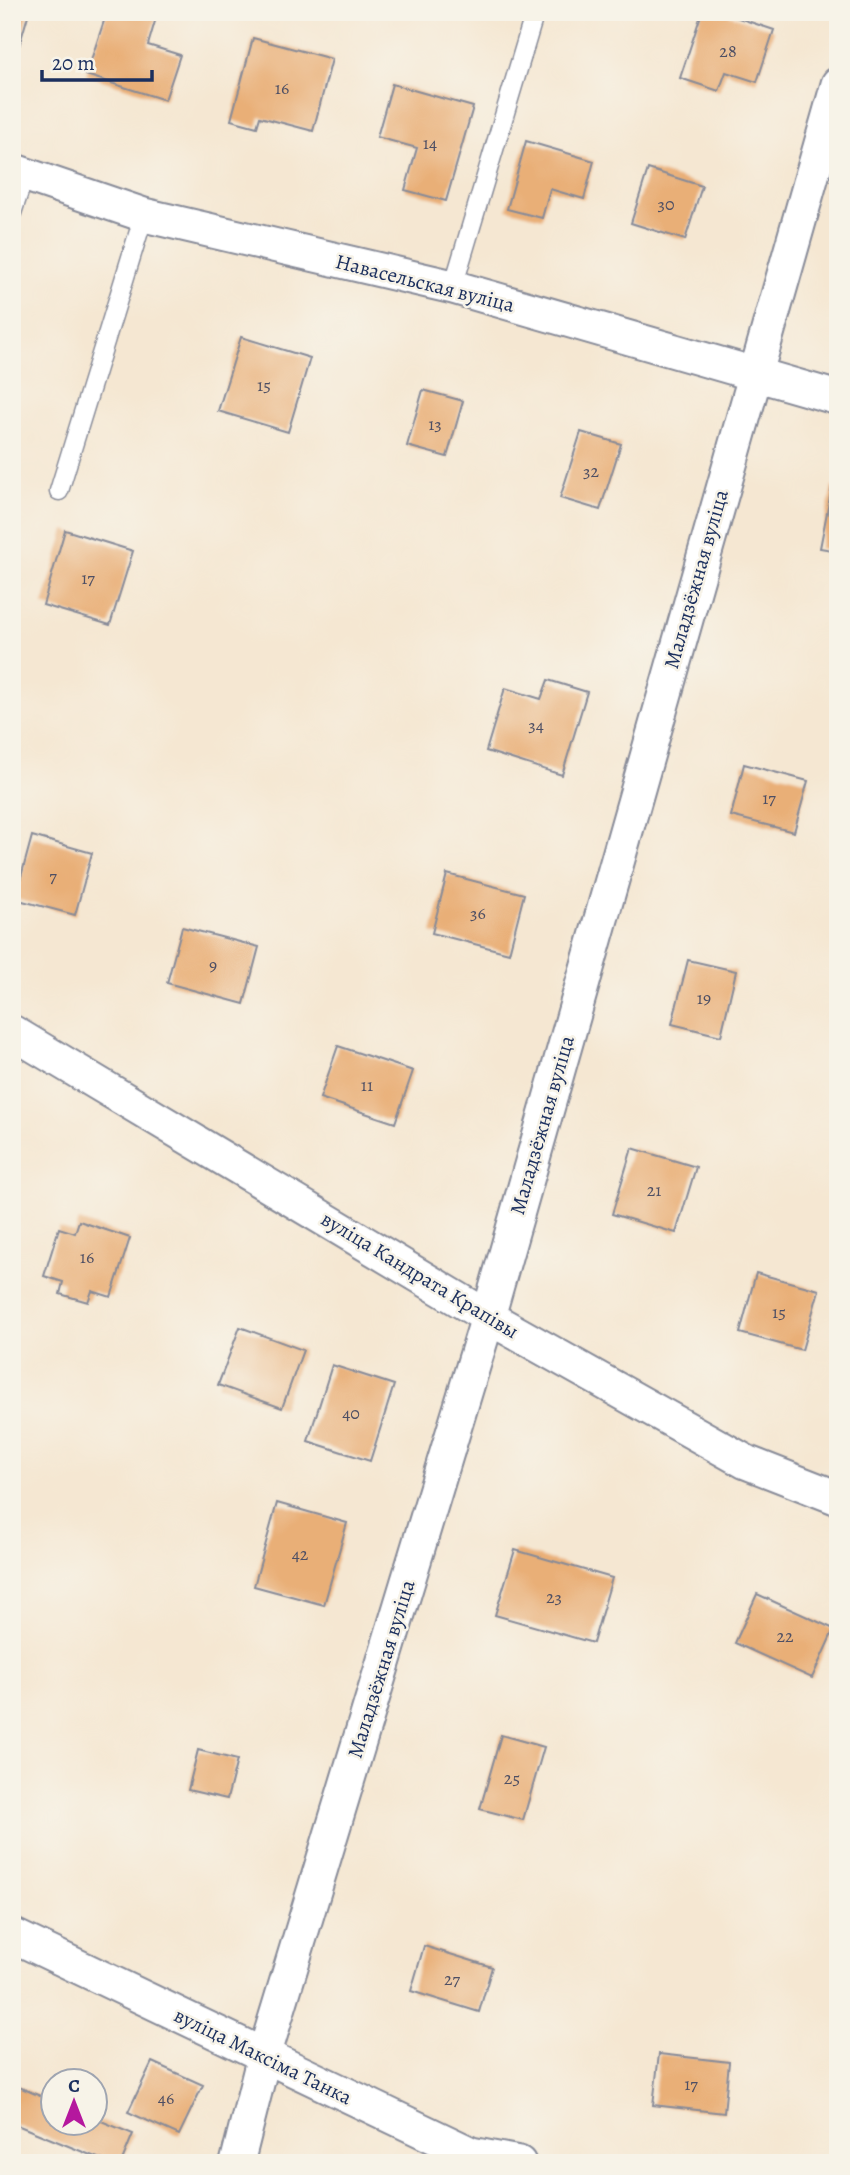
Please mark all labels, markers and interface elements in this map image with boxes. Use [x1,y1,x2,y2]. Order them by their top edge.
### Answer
scale bar [42,38,152,82]
house number: 28 [719,39,737,63]
text: 20 m [52,49,95,77]
house number: 16 [275,76,289,100]
house number: 14 [423,131,437,155]
house number: 30 [657,192,675,216]
street label: Навасельская вуліца [333,247,518,319]
house number: 15 [257,373,271,397]
house number: 13 [428,412,442,436]
house number: 32 [583,459,599,483]
street label: Маладзёжная вуліца [657,486,735,672]
house number: 17 [81,566,95,590]
house number: 34 [528,713,544,737]
house number: 17 [762,786,776,810]
house number: 7 [49,864,57,888]
house number: 36 [470,901,486,925]
house number: 9 [209,953,217,977]
house number: 19 [697,986,711,1010]
street label: Маладзёжная вуліца [503,1032,581,1218]
house number: 11 [361,1073,373,1097]
house number: 21 [647,1178,661,1202]
street label: вуліца Кандрата Крапівы [316,1205,524,1345]
house number: 16 [80,1245,94,1269]
house number: 15 [772,1300,786,1324]
house number: 40 [342,1401,360,1425]
house number: 42 [292,1542,309,1566]
street label: Маладзёжная вуліца [341,1576,422,1762]
house number: 23 [546,1585,562,1609]
house number: 22 [776,1624,794,1648]
house number: 25 [504,1766,520,1790]
house number: 27 [444,1967,460,1991]
street label: вуліца Максіма Танка [169,2001,357,2111]
north arrow [38,2066,108,2136]
house number: 17 [684,2072,698,2096]
text: С [68,2073,80,2099]
house number: 46 [158,2086,174,2110]

